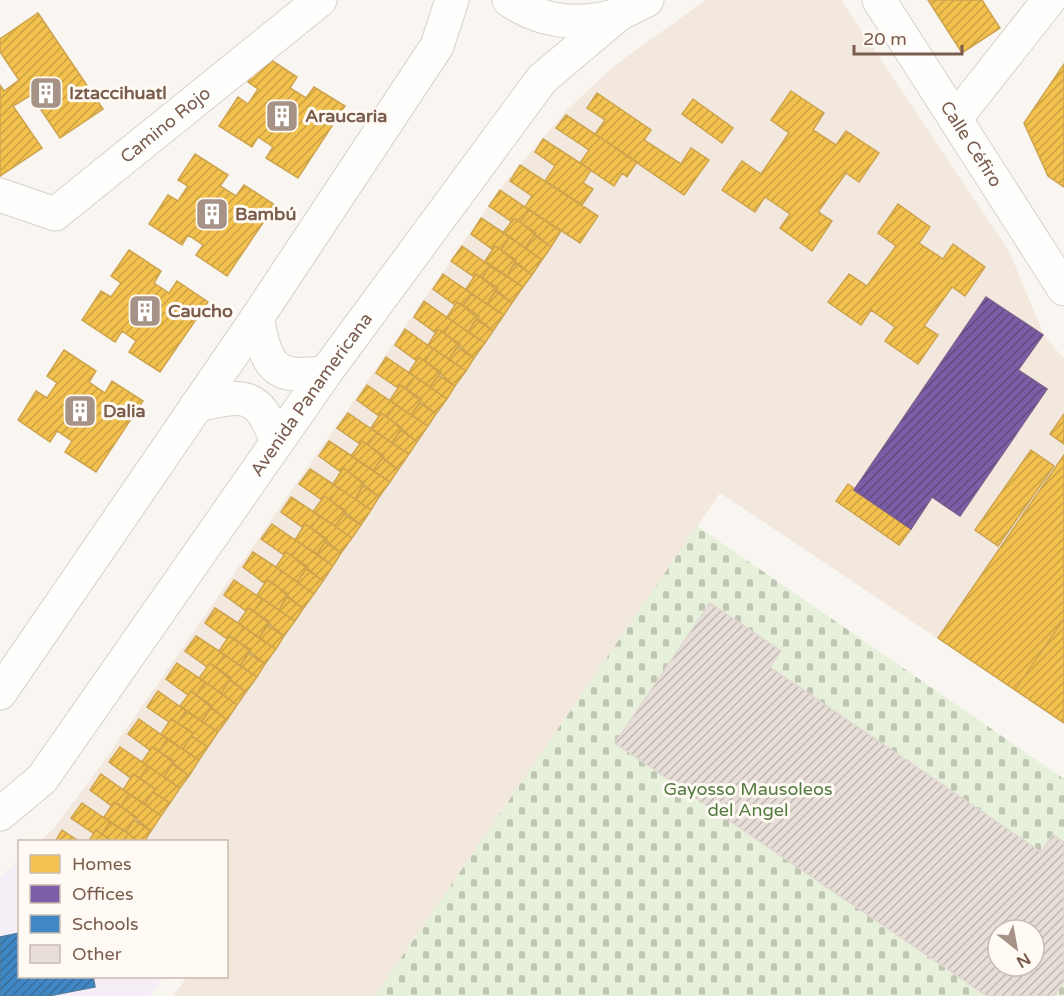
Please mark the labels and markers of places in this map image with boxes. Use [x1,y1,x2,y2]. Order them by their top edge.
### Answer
building icon: Iztaccihuatl [28,75,64,111]
place label: Iztaccihuatl [69,82,167,104]
building icon: Araucaria [264,98,300,134]
place label: Araucaria [305,105,387,127]
building icon: Bambú [194,196,230,232]
place label: Bambú [235,203,296,225]
building icon: Caucho [127,293,163,329]
place label: Caucho [168,300,233,322]
building icon: Dalia [62,393,98,429]
place label: Dalia [103,400,146,422]

